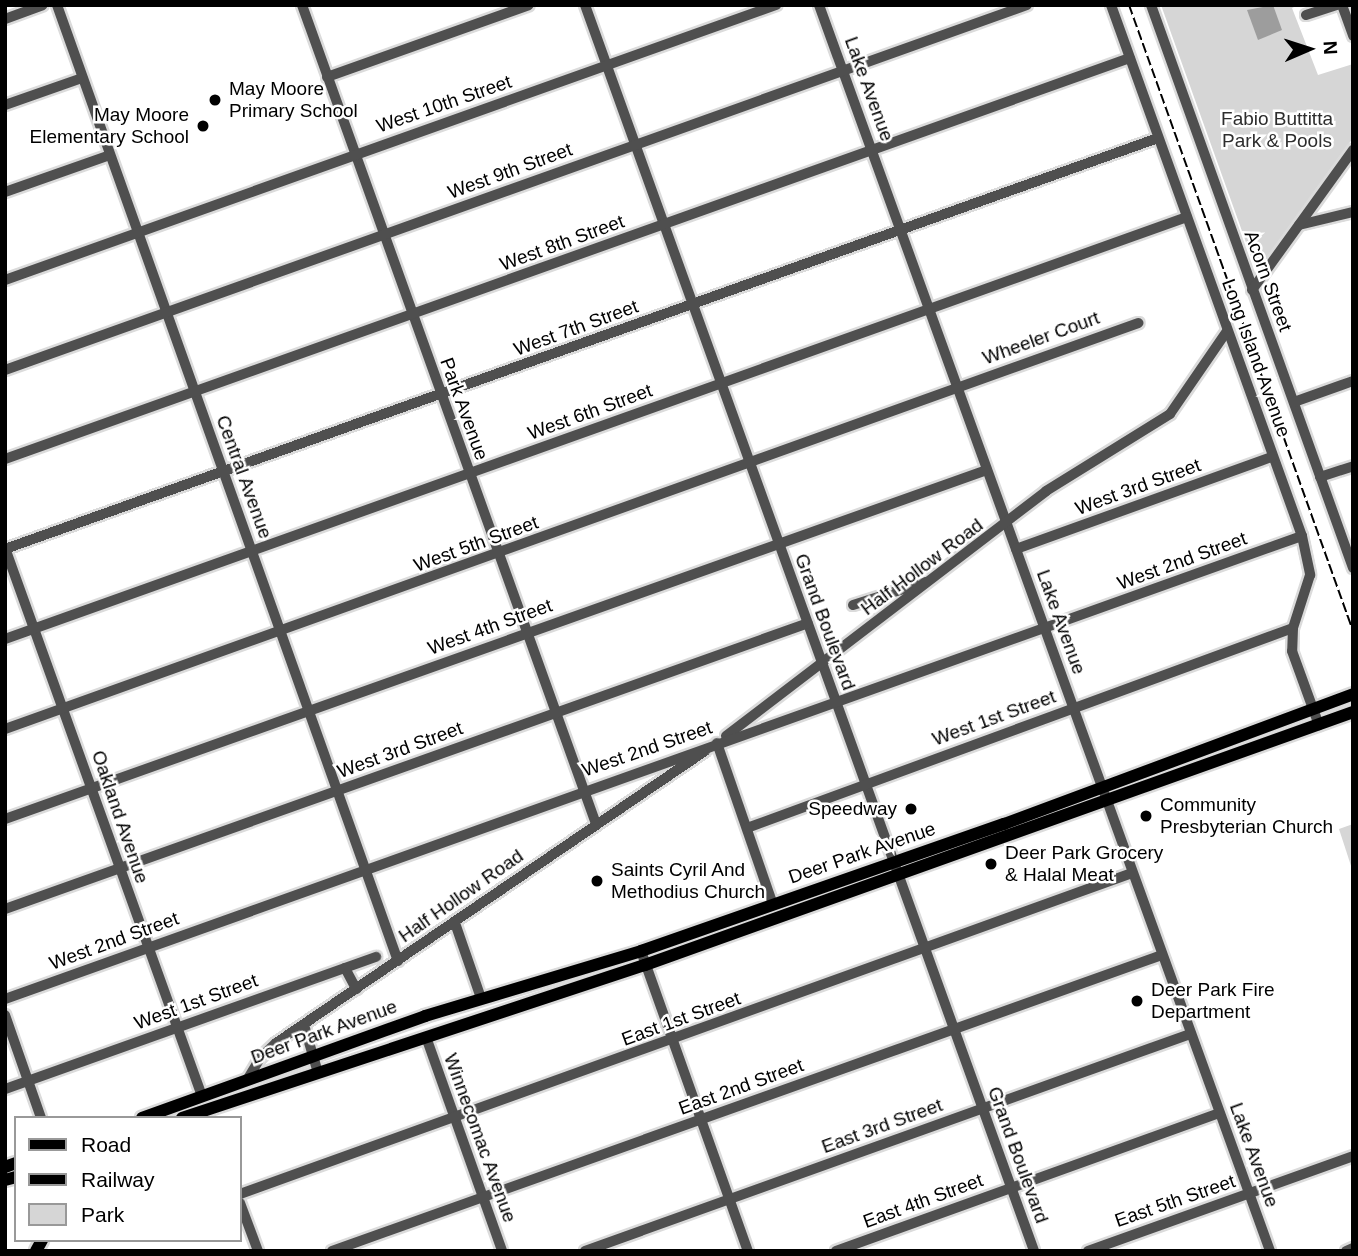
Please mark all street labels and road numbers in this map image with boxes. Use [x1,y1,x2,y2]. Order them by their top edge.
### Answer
street label: Lake Avenue [839,33,899,145]
street label: West 10th Street [374,70,514,138]
street label: West 9th Street [445,138,575,204]
street label: West 8th Street [497,210,627,276]
street label: Acorn Street [1239,227,1297,335]
street label: Long Island Avenue [1217,275,1295,441]
street label: West 7th Street [511,295,641,361]
street label: Wheeler Court [980,306,1102,370]
street label: Park Avenue [435,354,493,464]
street label: West 6th Street [525,379,655,445]
street label: Central Avenue [211,412,277,542]
street label: West 3rd Street [1072,454,1204,520]
street label: West 5th Street [411,511,541,577]
street label: Half Hollow Road [857,514,987,620]
street label: West 2nd Street [1114,527,1250,595]
street label: Grand Boulevard [790,551,860,693]
street label: Lake Avenue [1031,566,1091,678]
street label: West 4th Street [425,594,555,660]
street label: West 1st Street [929,685,1059,751]
street label: West 2nd Street [579,716,715,782]
street label: West 3rd Street [334,717,466,783]
street label: Oakland Avenue [86,747,154,887]
street label: Deer Park Avenue [785,817,939,889]
street label: Half Hollow Road [394,845,528,947]
street label: West 2nd Street [46,907,182,975]
street label: West 1st Street [131,969,261,1035]
street label: East 1st Street [619,987,743,1051]
street label: Deer Park Avenue [247,995,401,1069]
street label: Winnecomac Avenue [439,1050,521,1226]
street label: East 2nd Street [676,1054,806,1120]
street label: Grand Boulevard [983,1084,1053,1226]
street label: East 3rd Street [819,1094,945,1158]
street label: Lake Avenue [1224,1099,1284,1211]
street label: East 4th Street [860,1169,986,1233]
street label: East 5th Street [1112,1170,1238,1232]

